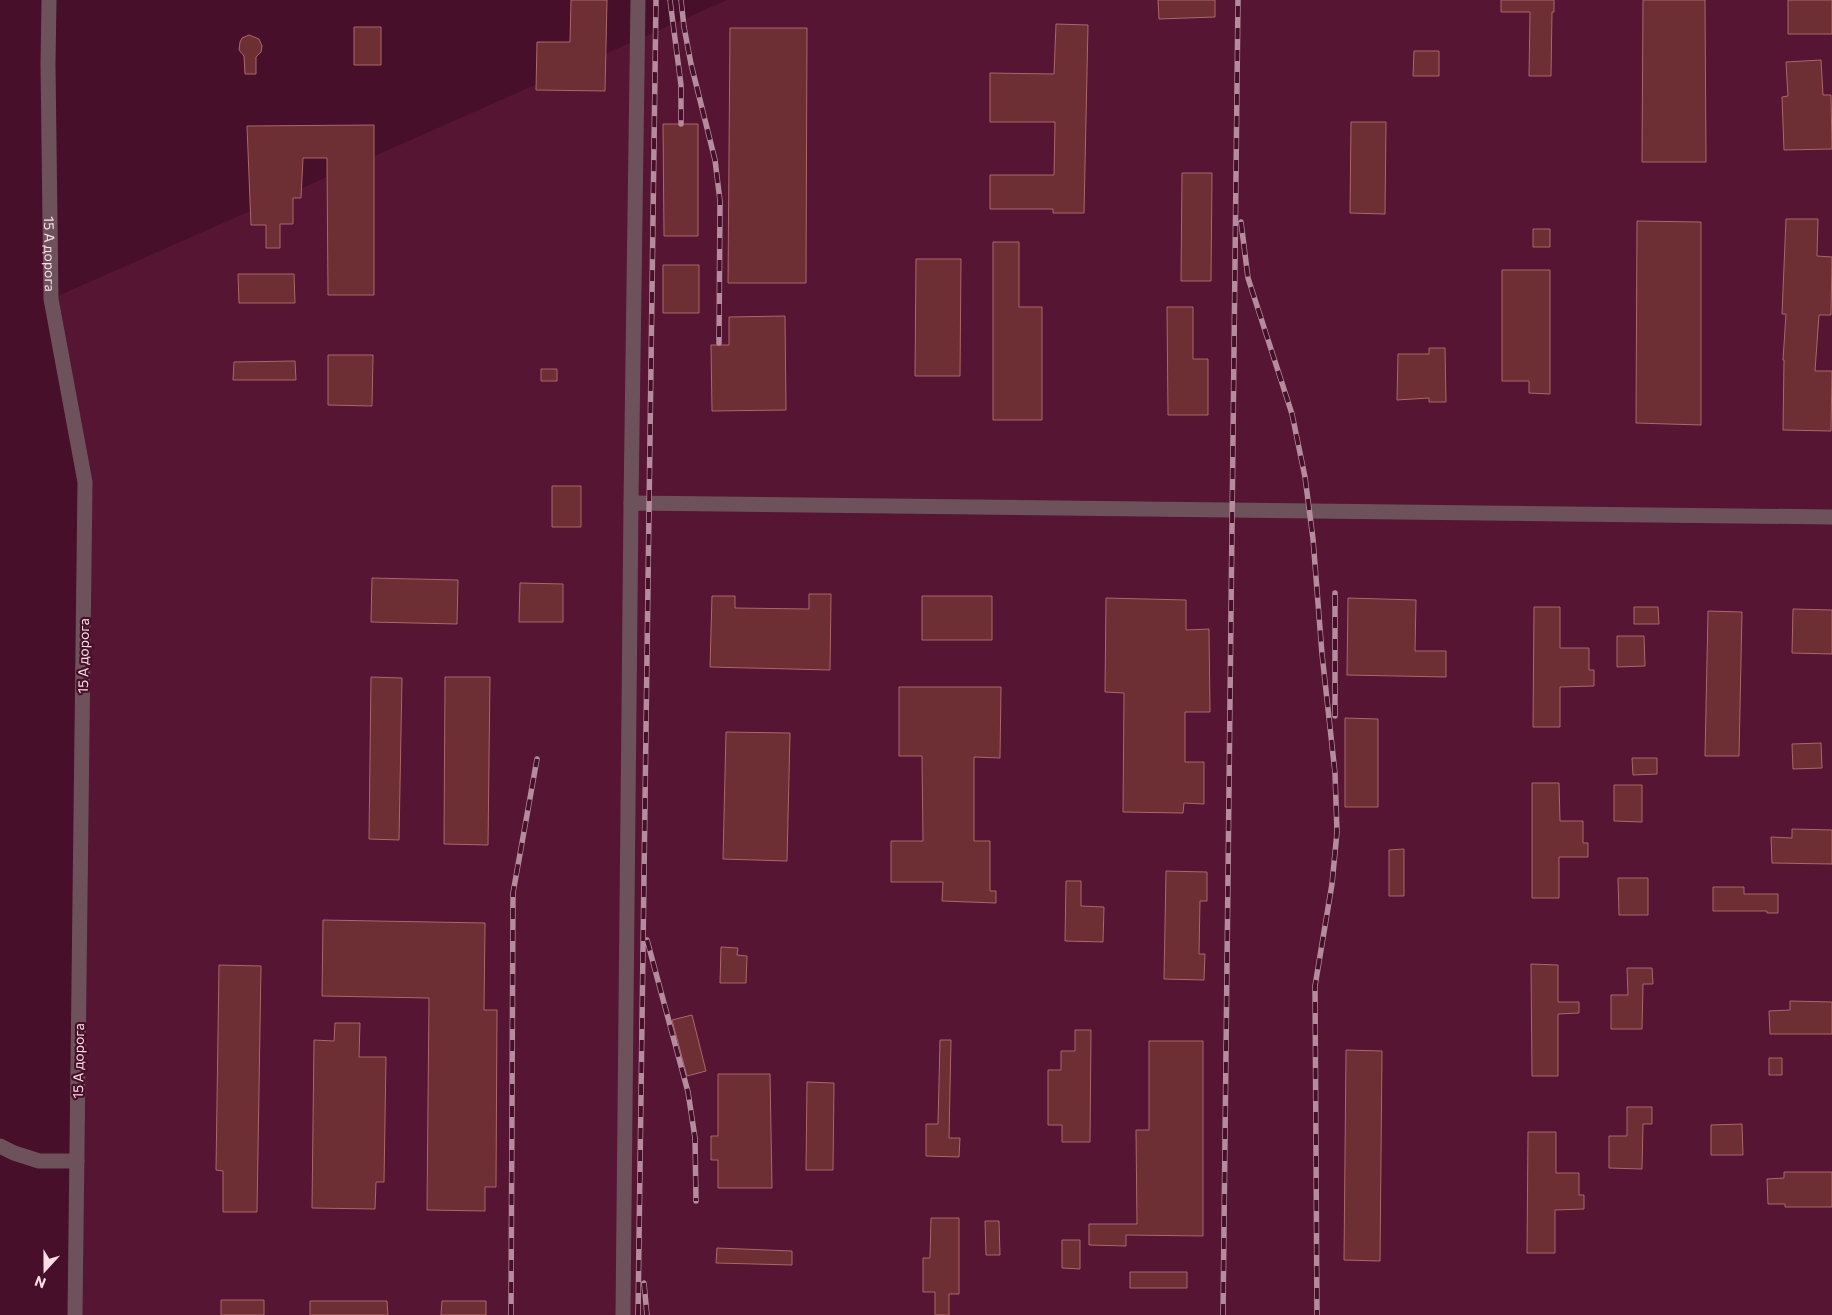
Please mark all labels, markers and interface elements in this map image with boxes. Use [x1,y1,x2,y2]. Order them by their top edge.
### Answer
street label: 15 А дорога [41,216,59,292]
street label: 15 А дорога [74,618,92,694]
street label: 15 А дорога [69,1023,87,1099]
north arrow [20,1245,70,1295]
text: N [32,1273,48,1292]

